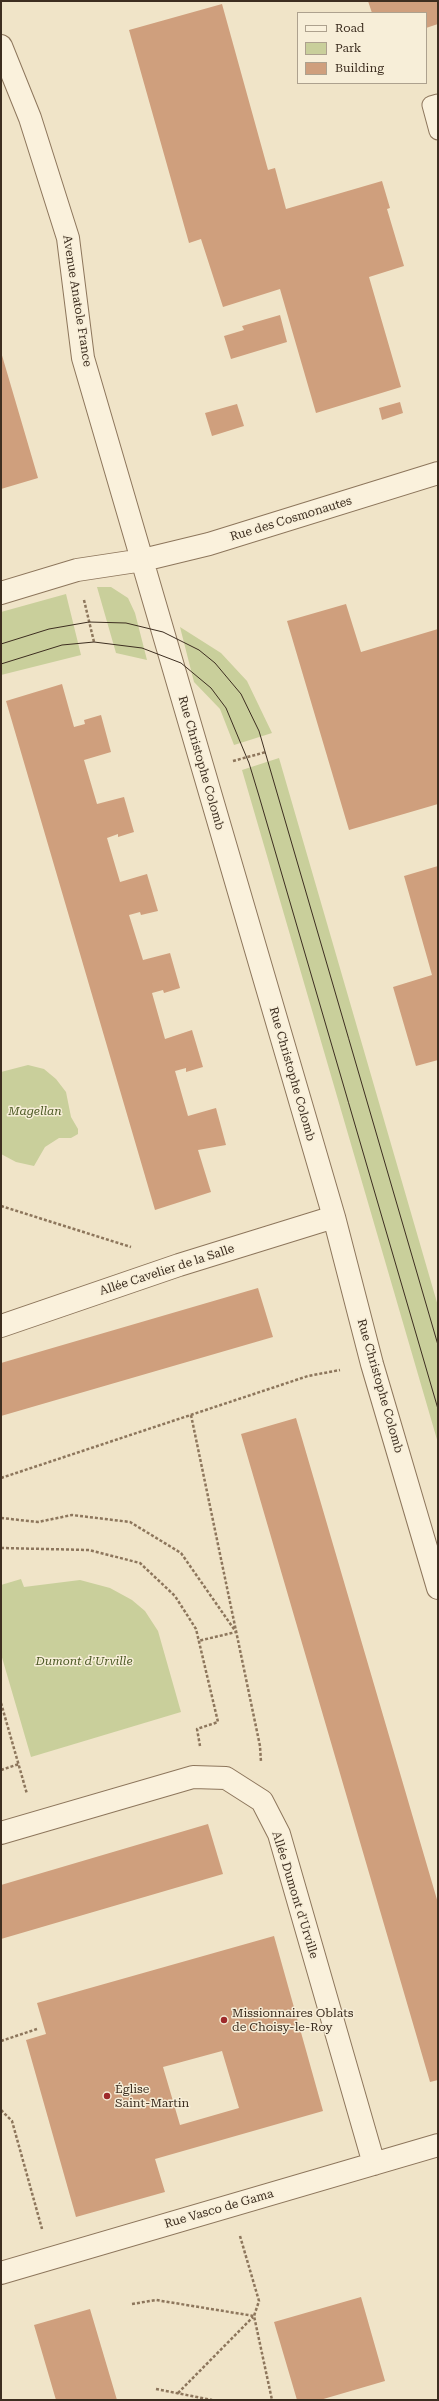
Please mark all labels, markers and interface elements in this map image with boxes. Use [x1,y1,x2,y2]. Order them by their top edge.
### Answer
legend [297,12,427,84]
text: Road [335,21,364,35]
text: Park [335,41,361,55]
text: Building [335,61,384,75]
street label: Avenue Anatole France [59,234,95,368]
street label: Rue des Cosmonautes [228,494,354,544]
street label: Rue Christophe Colomb [175,694,227,832]
street label: Rue Christophe Colomb [266,1005,318,1143]
park label: Magellan [8,1104,62,1118]
street label: Allée Cavelier de la Salle [98,1241,236,1299]
street label: Rue Christophe Colomb [354,1317,406,1455]
park label: Dumont d'Urville [35,1654,133,1668]
street label: Allée Dumont d'Urville [269,1830,321,1960]
place label: Missionnaires Oblats de Choisy-le-Roy [232,2006,353,2034]
marker: Missionnaires Oblats de Choisy-le-Roy [219,2015,229,2025]
place label: Église Saint-Martin [115,2082,189,2110]
marker: Église Saint-Martin [102,2091,112,2101]
street label: Rue Vasco de Gama [163,2187,275,2231]

